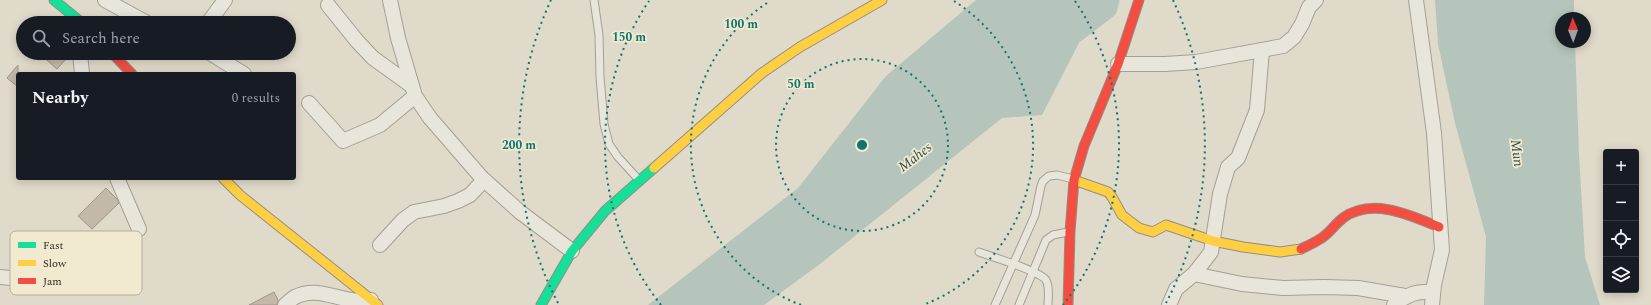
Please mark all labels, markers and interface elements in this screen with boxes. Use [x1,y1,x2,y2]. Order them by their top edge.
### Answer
north arrow [1555,12,1591,48]
text: 100 m [724,15,758,34]
search box [16,16,296,60]
icon: search [30,27,52,49]
text: Search here [62,27,140,50]
text: 150 m [612,28,646,47]
text: 50 m [787,75,815,94]
text: Nearby [32,85,88,111]
text: 0 results [232,88,280,108]
text: 200 m [502,136,536,155]
water label: Mahes [894,137,936,177]
centre of rings [855,138,869,152]
water label: Mun [1505,138,1529,169]
map controls [1603,149,1639,293]
button: + [1603,149,1639,185]
button: − [1603,185,1639,221]
button: locate [1603,221,1639,257]
legend [10,231,142,295]
text: Fast [43,237,64,254]
text: Slow [43,255,67,272]
button: layers [1603,257,1639,293]
text: Jam [43,273,62,290]

